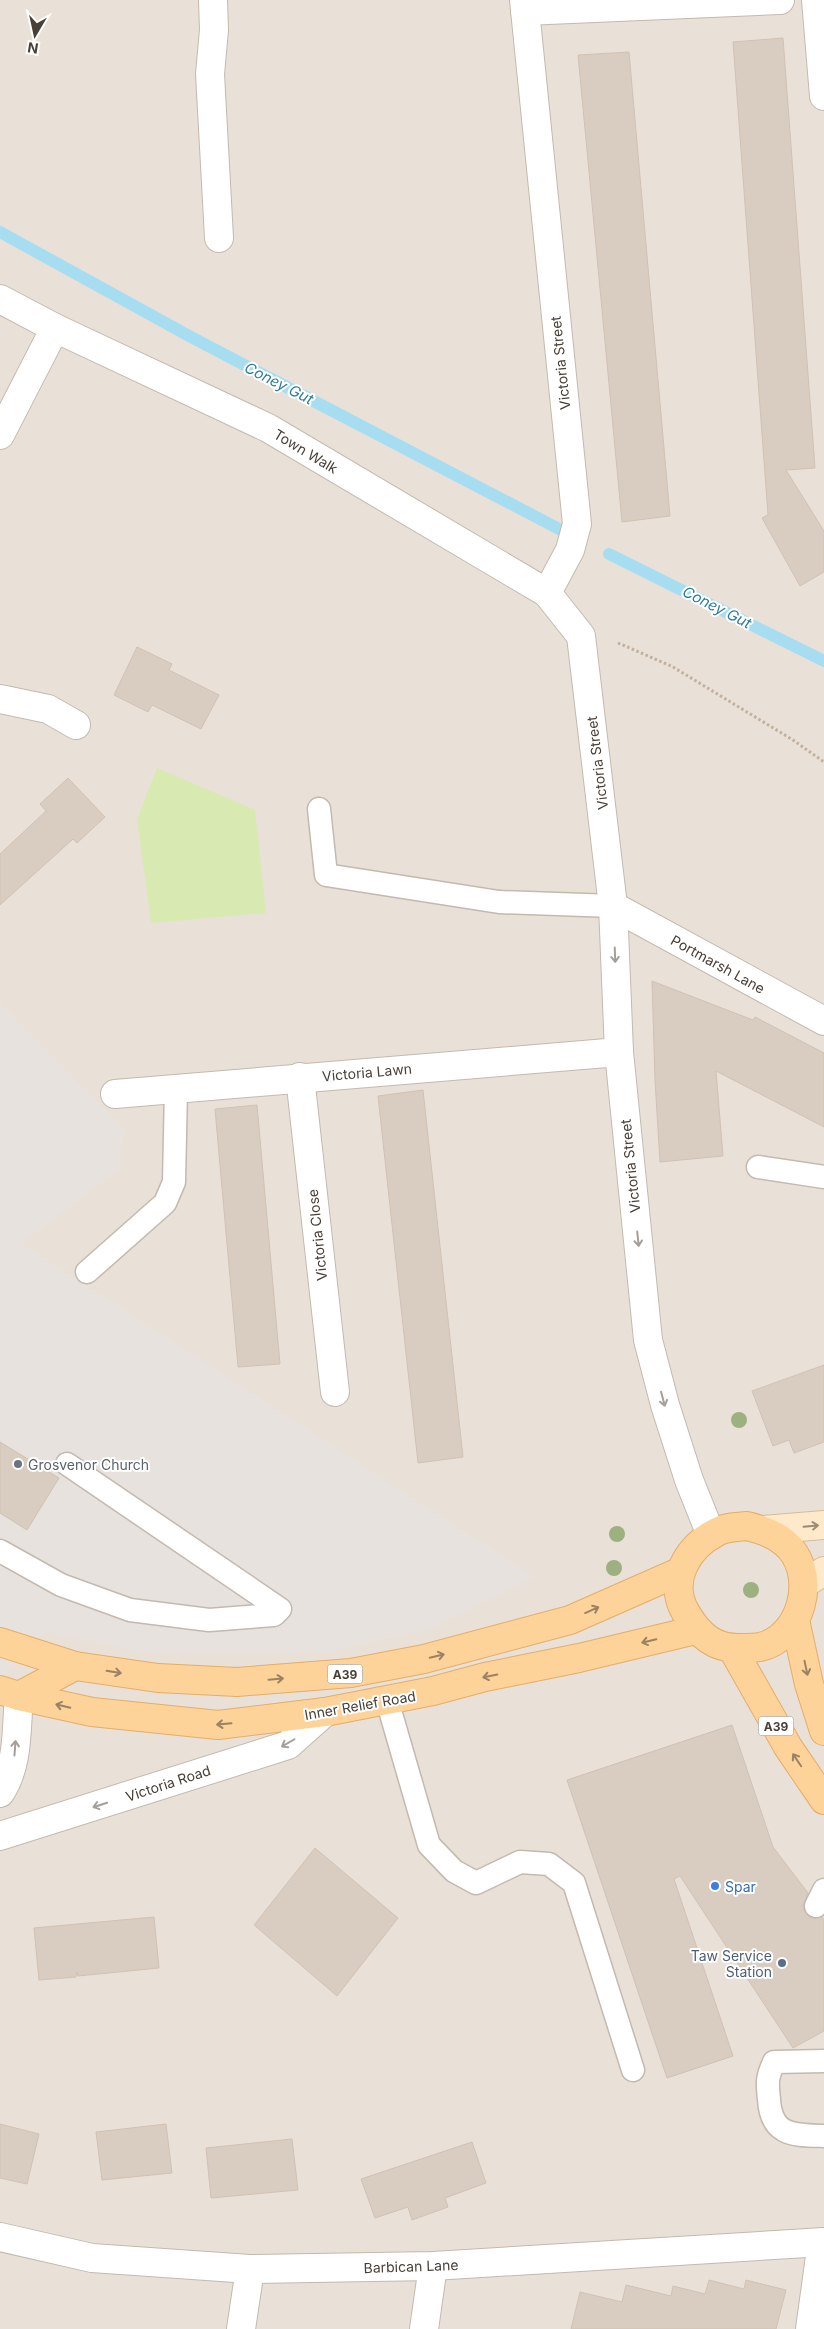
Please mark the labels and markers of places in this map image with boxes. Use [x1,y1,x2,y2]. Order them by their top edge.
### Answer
place label: Grosvenor Church [28,1456,149,1473]
marker: Grosvenor Church [12,1458,24,1470]
place label: Spar [725,1878,756,1895]
marker: Spar [709,1880,721,1892]
place label: Taw Service Station [691,1947,772,1980]
marker: Taw Service Station [776,1957,788,1969]

